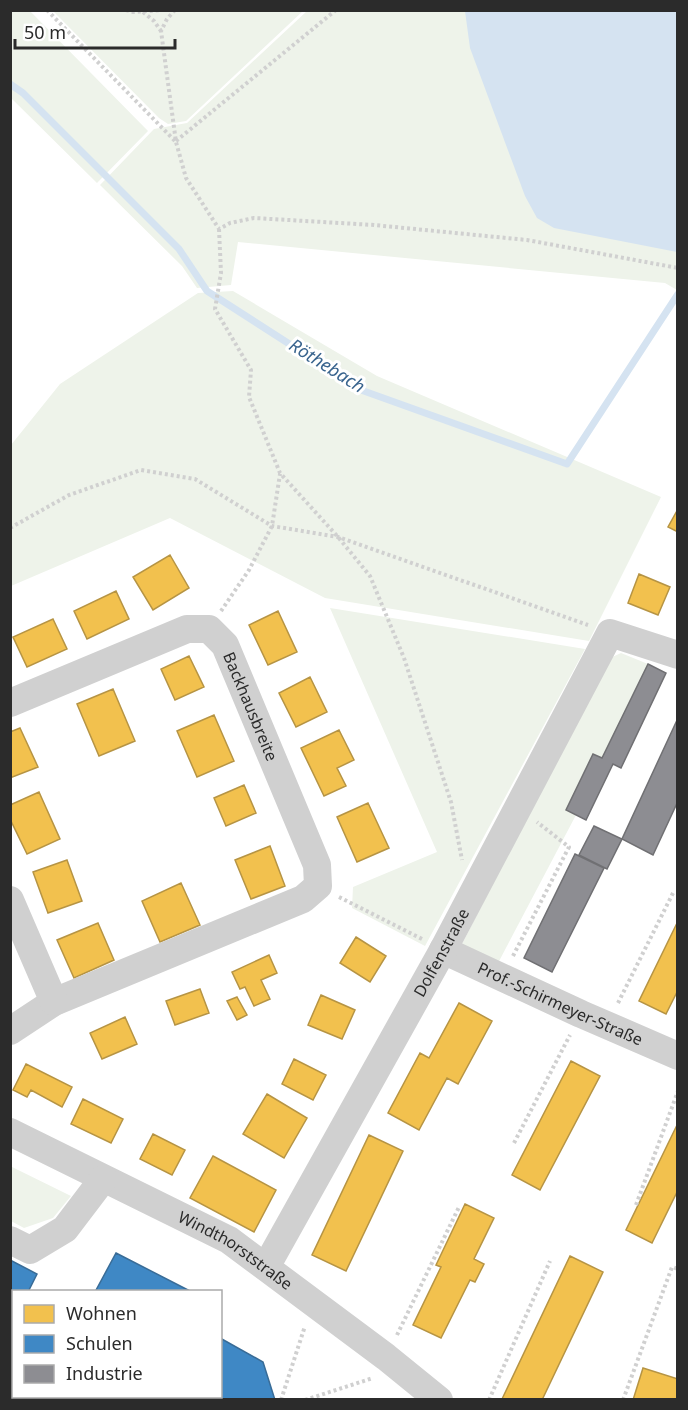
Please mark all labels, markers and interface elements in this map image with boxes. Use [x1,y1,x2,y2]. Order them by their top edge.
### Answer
scale bar [15,12,176,50]
text: 50 m [24,20,66,44]
water label: Röthebach [285,332,370,398]
street label: Backhausbreite [218,649,283,764]
street label: Dolfenstraße [408,904,474,1001]
street label: Prof.-Schirmeyer-Straße [474,957,646,1050]
street label: Windthorststraße [175,1206,297,1295]
legend [12,1290,222,1398]
text: Wohnen [66,1301,137,1325]
text: Schulen [66,1331,133,1355]
text: Industrie [66,1361,143,1385]

